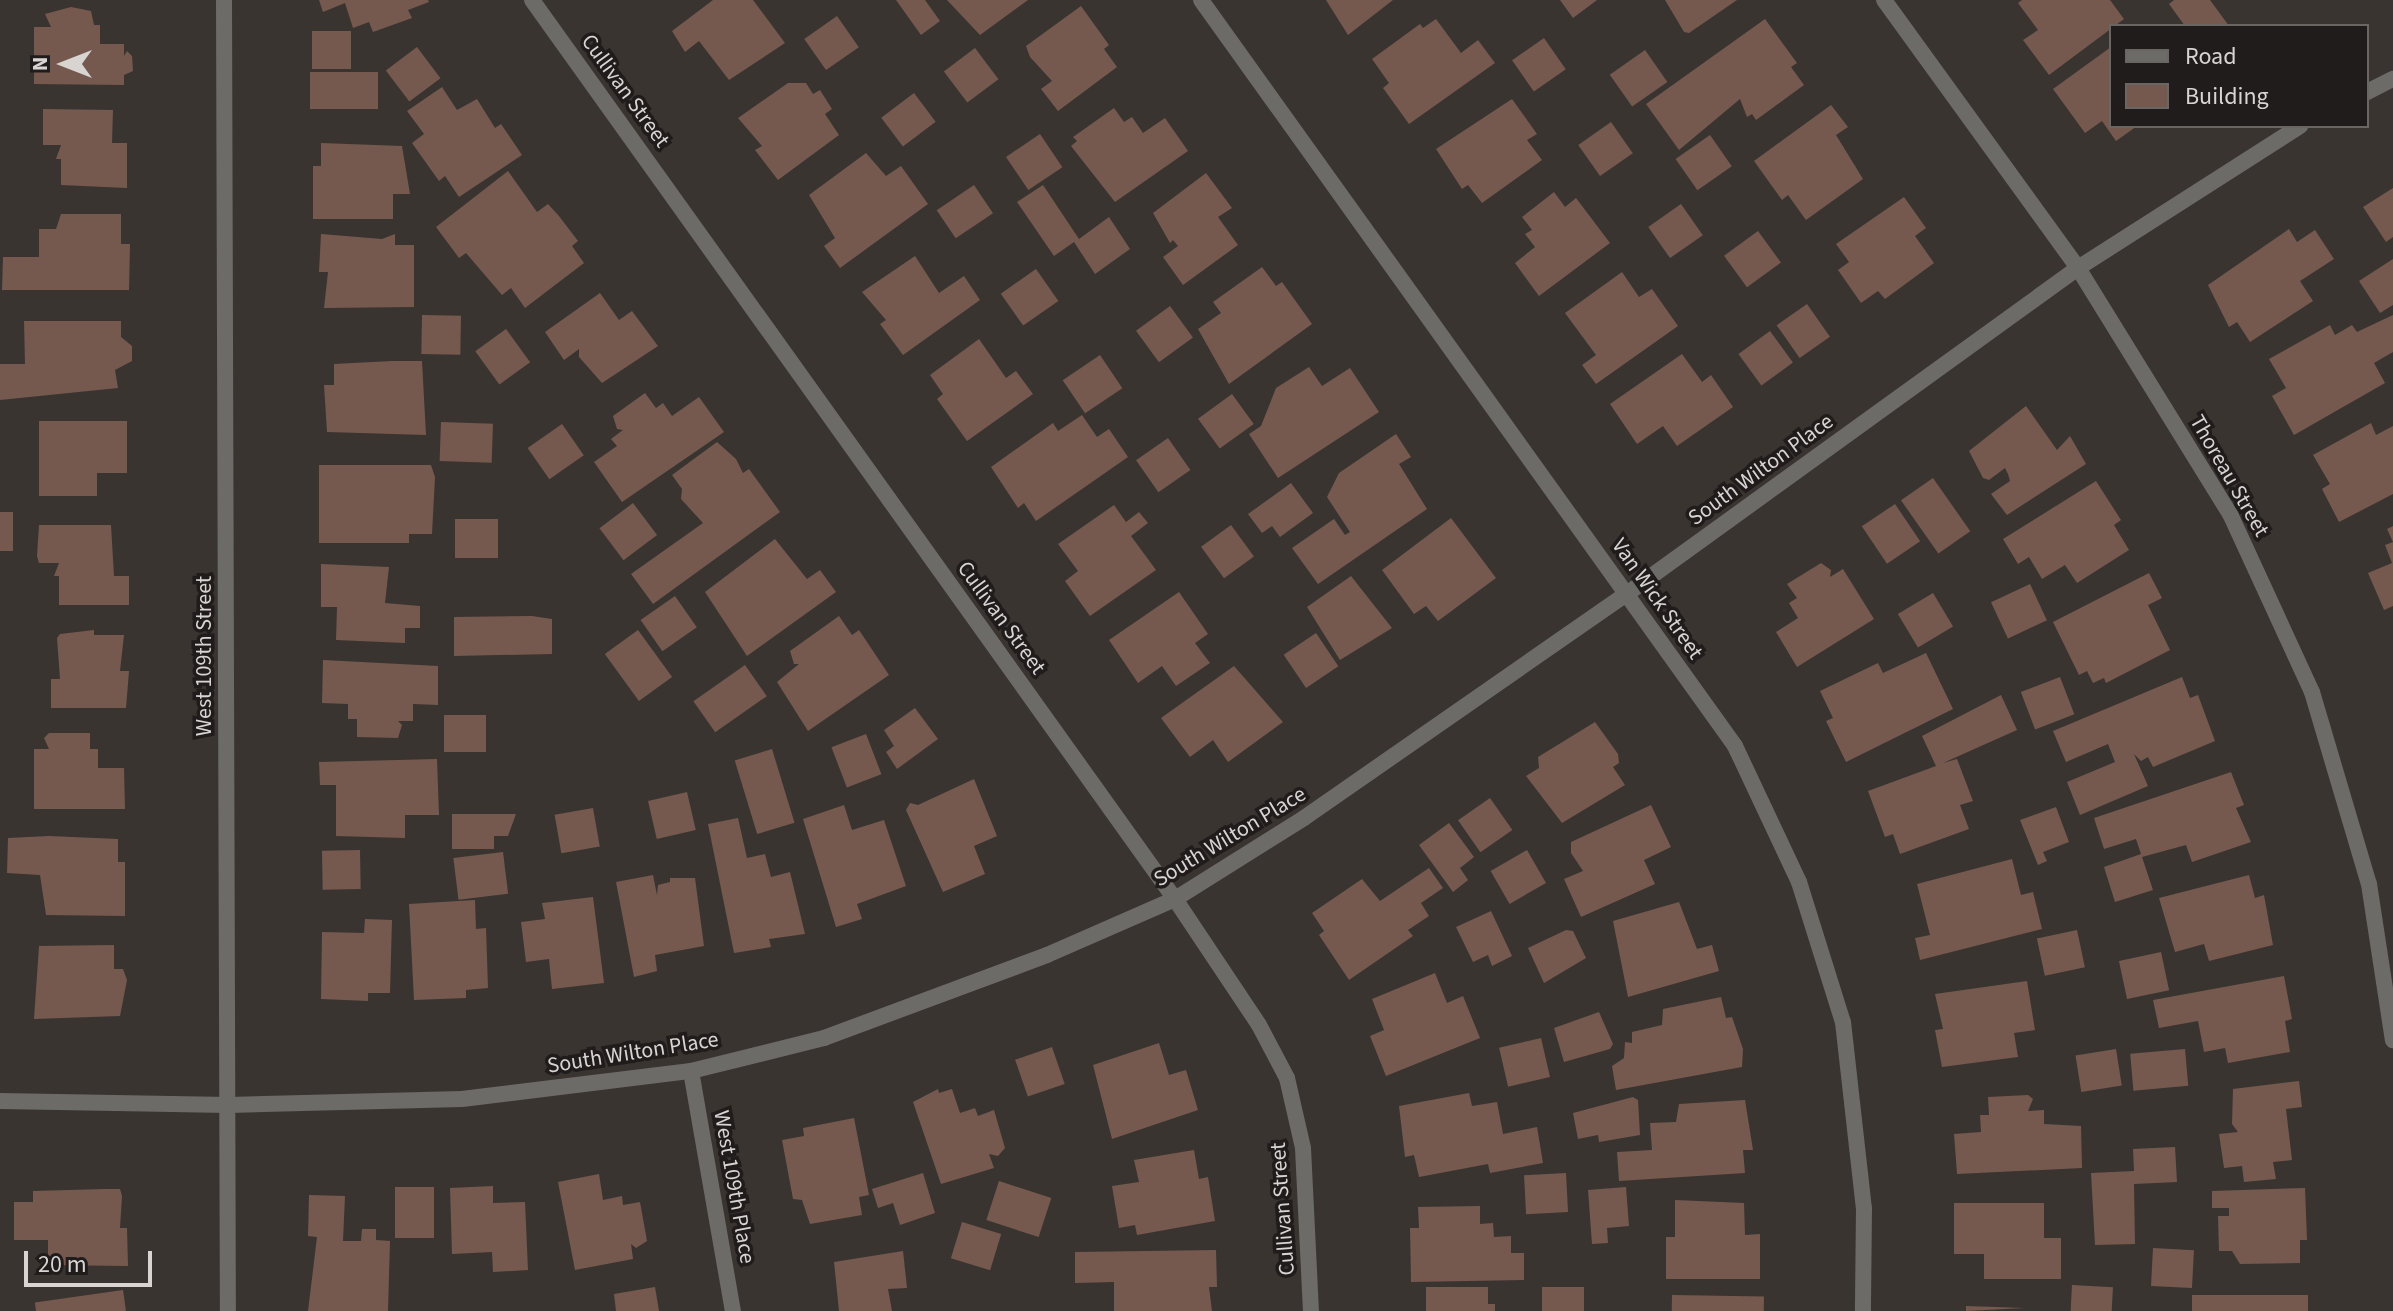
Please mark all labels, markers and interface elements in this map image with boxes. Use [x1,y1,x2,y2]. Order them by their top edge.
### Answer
north arrow [24,24,104,104]
legend [2109,24,2369,128]
street label: Cullivan Street [575,29,675,153]
text: Road [2185,39,2237,74]
text: N [24,57,56,71]
text: Building [2185,79,2269,114]
street label: South Wilton Place [1683,409,1839,531]
street label: Thoreau Street [2183,410,2275,542]
street label: Van Wick Street [1606,533,1708,665]
street label: Cullivan Street [951,556,1051,680]
street label: West 109th Street [192,576,218,736]
street label: South Wilton Place [1149,781,1311,893]
street label: South Wilton Place [546,1026,720,1080]
street label: West 109th Place [708,1108,760,1266]
street label: Cullivan Street [1265,1142,1301,1276]
scale bar [28,1235,156,1285]
text: 20 m [38,1247,87,1282]

